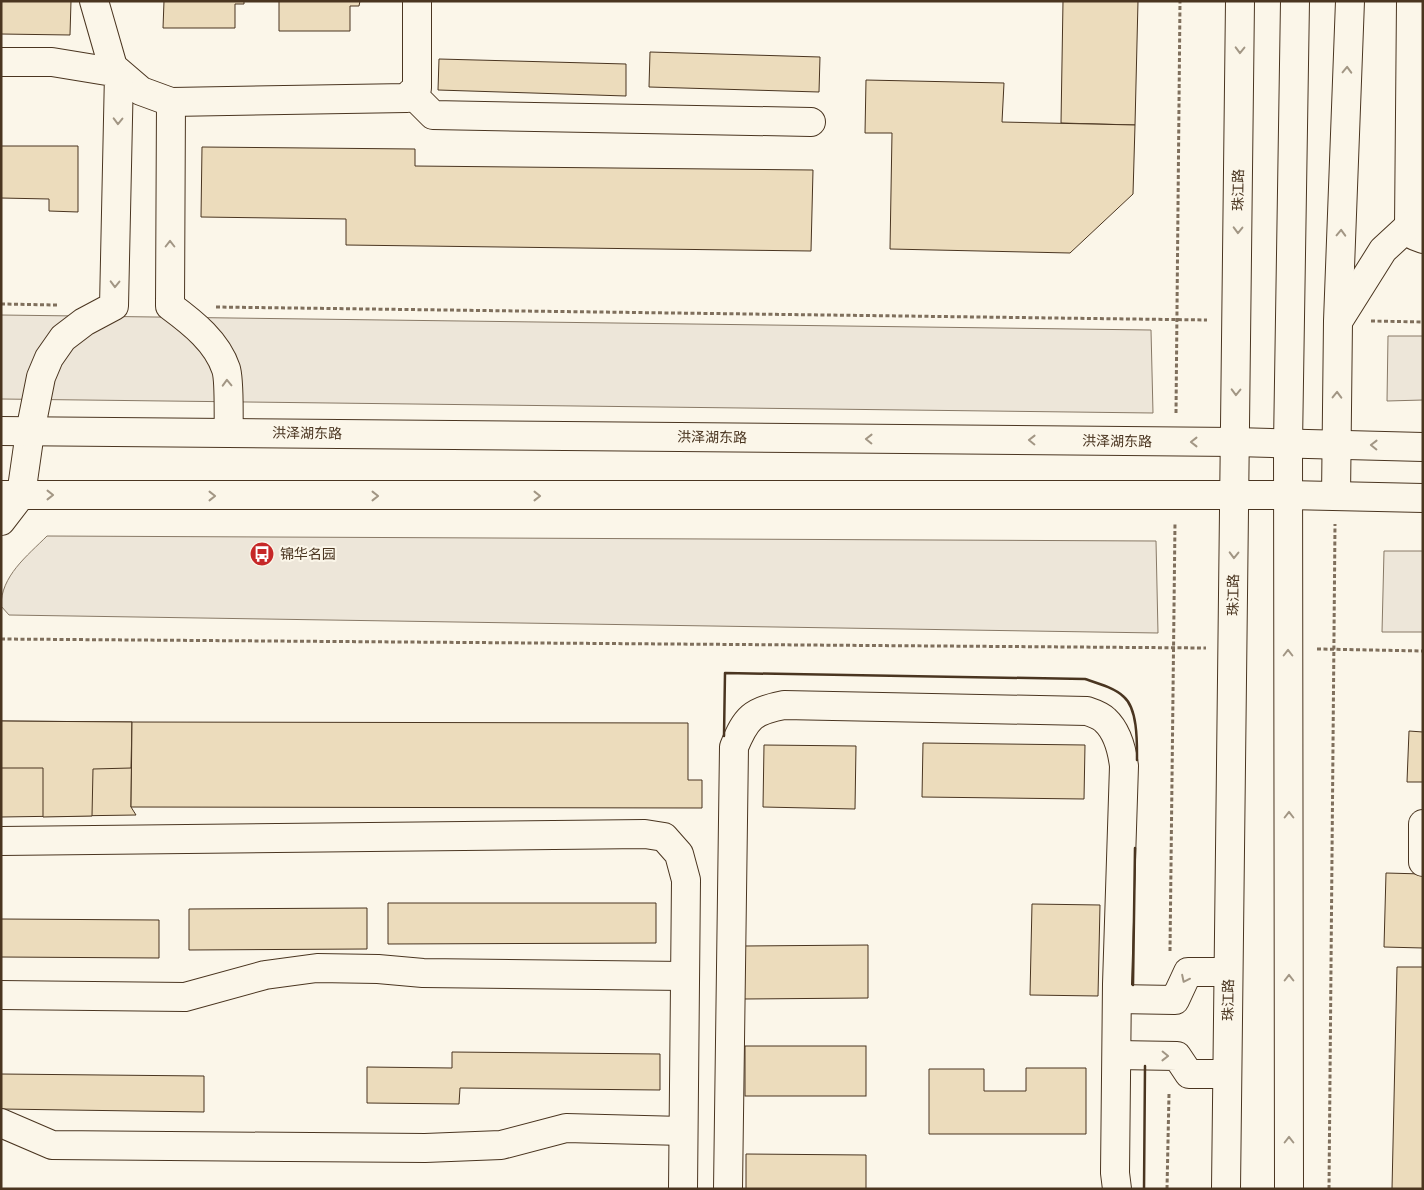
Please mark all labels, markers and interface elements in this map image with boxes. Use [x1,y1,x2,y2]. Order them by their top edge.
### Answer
one-way arrow [1234,46,1245,54]
one-way arrow [1342,66,1352,74]
one-way arrow [113,118,123,126]
street label: 珠江路 [1229,169,1247,211]
one-way arrow [1232,226,1243,234]
one-way arrow [1336,228,1346,236]
one-way arrow [165,240,175,248]
one-way arrow [109,280,120,288]
one-way arrow [222,379,233,387]
one-way arrow [1231,389,1241,397]
one-way arrow [1332,391,1342,398]
street label: 洪泽湖东路 [272,423,342,443]
street label: 洪泽湖东路 [677,427,747,447]
street label: 洪泽湖东路 [1082,431,1152,451]
one-way arrow [865,434,872,444]
one-way arrow [1027,435,1035,445]
one-way arrow [1190,437,1198,447]
one-way arrow [1370,440,1378,451]
one-way arrow [46,490,54,500]
one-way arrow [209,491,217,501]
one-way arrow [372,491,379,501]
one-way arrow [534,491,542,501]
bus stop icon: 锦华名园 [249,541,275,567]
place label: 锦华名园 [280,545,336,563]
one-way arrow [1229,552,1239,559]
street label: 珠江路 [1224,574,1242,616]
one-way arrow [1283,648,1293,656]
one-way arrow [1284,811,1294,818]
one-way arrow [1284,973,1294,981]
one-way arrow [1181,974,1191,983]
street label: 珠江路 [1219,979,1237,1021]
one-way arrow [1162,1051,1170,1061]
one-way arrow [1284,1136,1294,1144]

